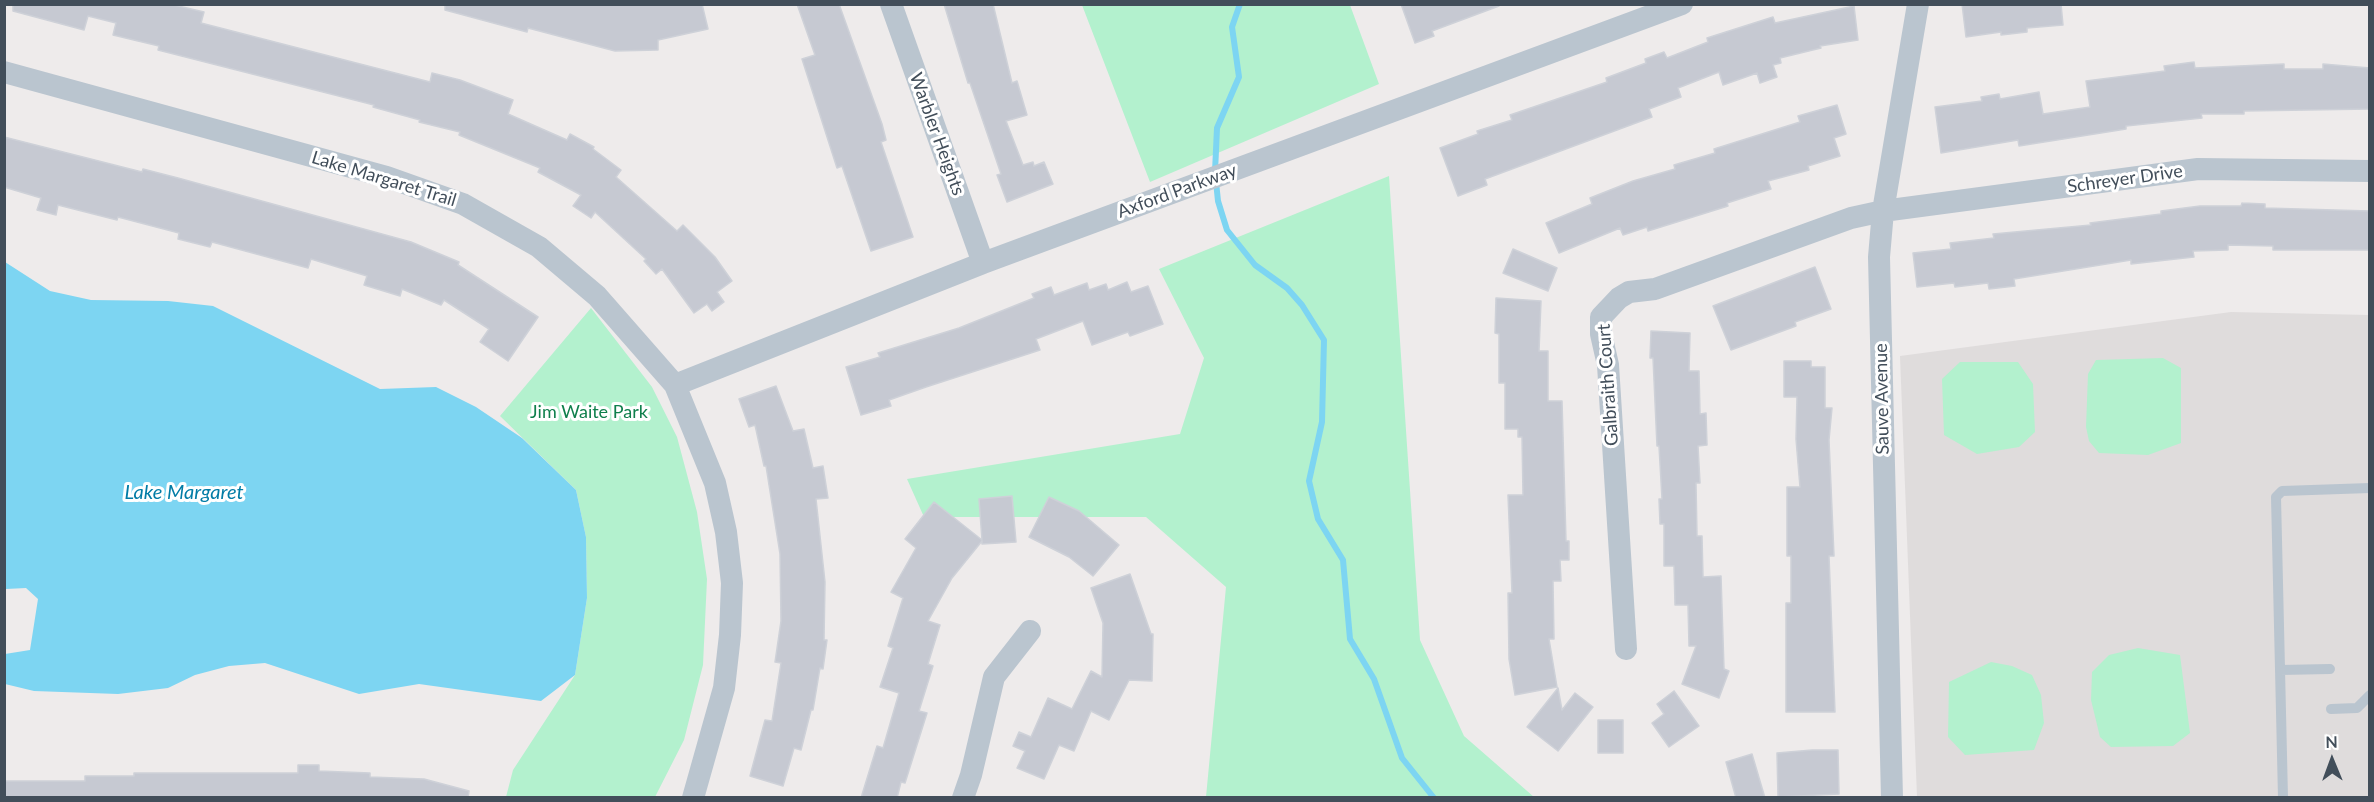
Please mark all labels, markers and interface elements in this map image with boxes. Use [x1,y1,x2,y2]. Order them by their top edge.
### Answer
street label: Warbler Heights [905,70,969,198]
street label: Lake Margaret Trail [309,147,459,211]
street label: Axford Parkway [1114,159,1240,223]
street label: Schreyer Drive [2066,160,2184,198]
street label: Galbraith Court [1593,323,1623,447]
street label: Sauve Avenue [1870,343,1894,455]
park label: Jim Waite Park [530,401,648,423]
water label: Lake Margaret [124,481,244,505]
north arrow [2302,730,2362,790]
text: N [2325,732,2338,751]

